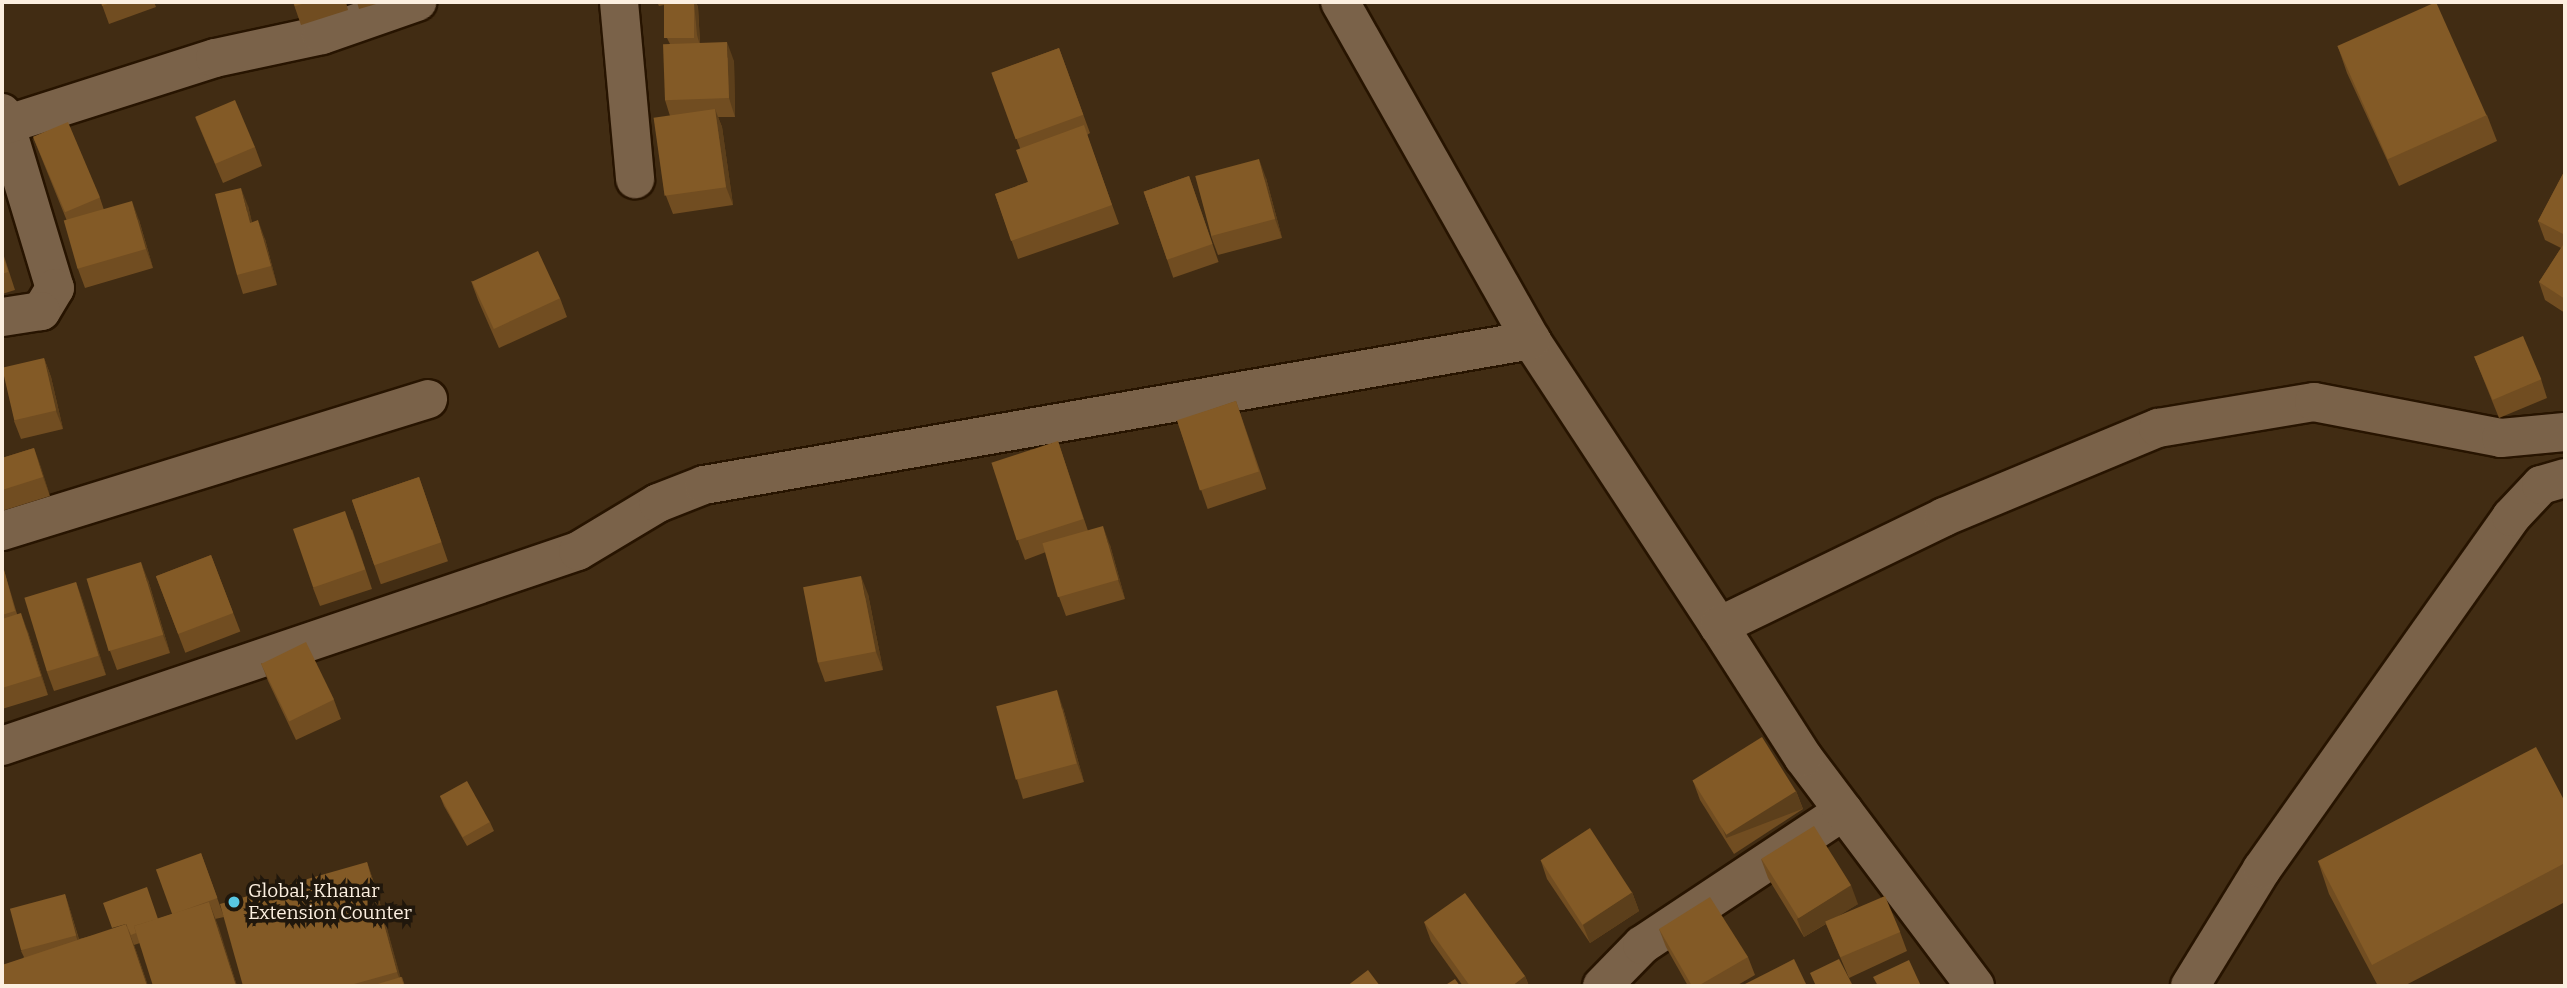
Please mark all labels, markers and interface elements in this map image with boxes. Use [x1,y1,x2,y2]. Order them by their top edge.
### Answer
place label: Global, Khanar Extension Counter [248,880,412,924]
marker: Global, Khanar Extension Counter [226,894,242,910]

